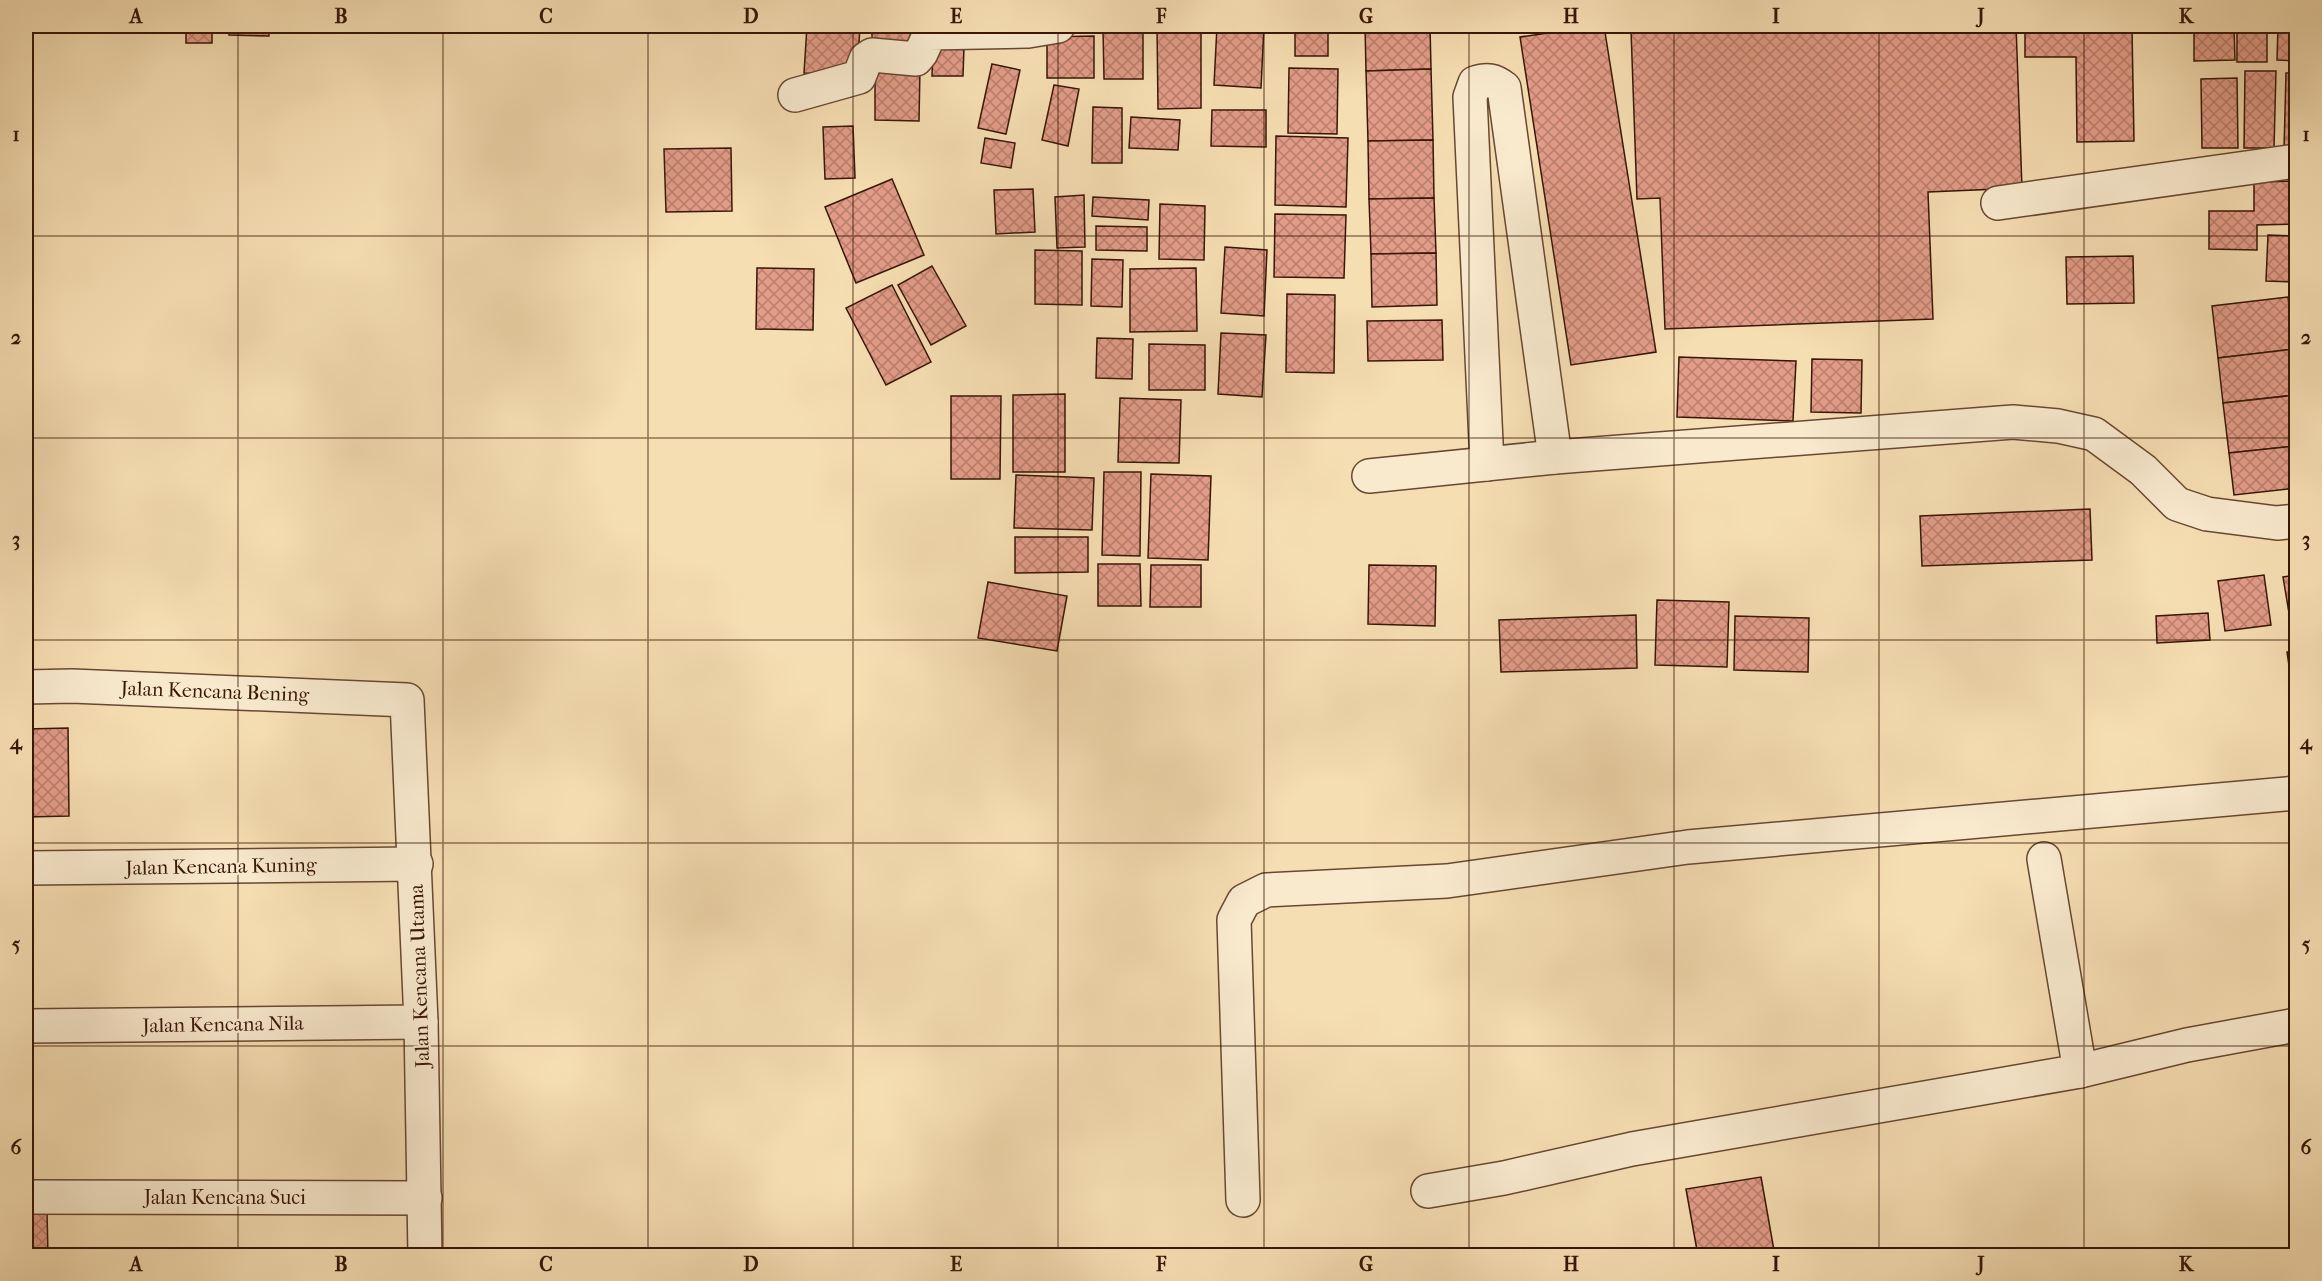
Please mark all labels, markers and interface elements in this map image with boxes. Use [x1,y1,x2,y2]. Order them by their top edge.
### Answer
text: A [128,5,144,28]
text: B [334,5,348,28]
text: C [539,5,553,28]
text: D [743,5,759,28]
text: E [950,5,962,28]
text: F [1155,5,1167,28]
text: G [1359,5,1373,28]
text: H [1563,5,1579,28]
text: I [1772,5,1780,28]
text: J [1975,5,1985,28]
text: K [2179,5,2195,28]
text: 1 [12,123,20,146]
text: 1 [2302,123,2310,146]
text: 2 [11,326,21,349]
text: 2 [2301,326,2311,349]
text: 3 [12,528,20,551]
text: 3 [2302,528,2310,551]
street label: Jalan Kencana Bening [118,677,310,706]
text: 4 [9,731,23,755]
text: 4 [2299,731,2313,755]
street label: Jalan Kencana Kuning [123,853,317,880]
street label: Jalan Kencana Utama [405,883,434,1070]
text: 5 [12,933,21,956]
text: 5 [2302,933,2311,956]
street label: Jalan Kencana Nila [140,1012,305,1037]
text: 6 [11,1136,23,1159]
text: 6 [2301,1136,2313,1159]
street label: Jalan Kencana Suci [142,1186,306,1209]
text: A [128,1253,144,1276]
text: B [334,1253,348,1276]
text: C [539,1253,553,1276]
text: D [743,1253,759,1276]
text: E [950,1253,962,1276]
text: F [1155,1253,1167,1276]
text: G [1359,1253,1373,1276]
text: H [1563,1253,1579,1276]
text: I [1772,1253,1780,1276]
text: J [1975,1253,1985,1276]
text: K [2179,1253,2195,1276]

